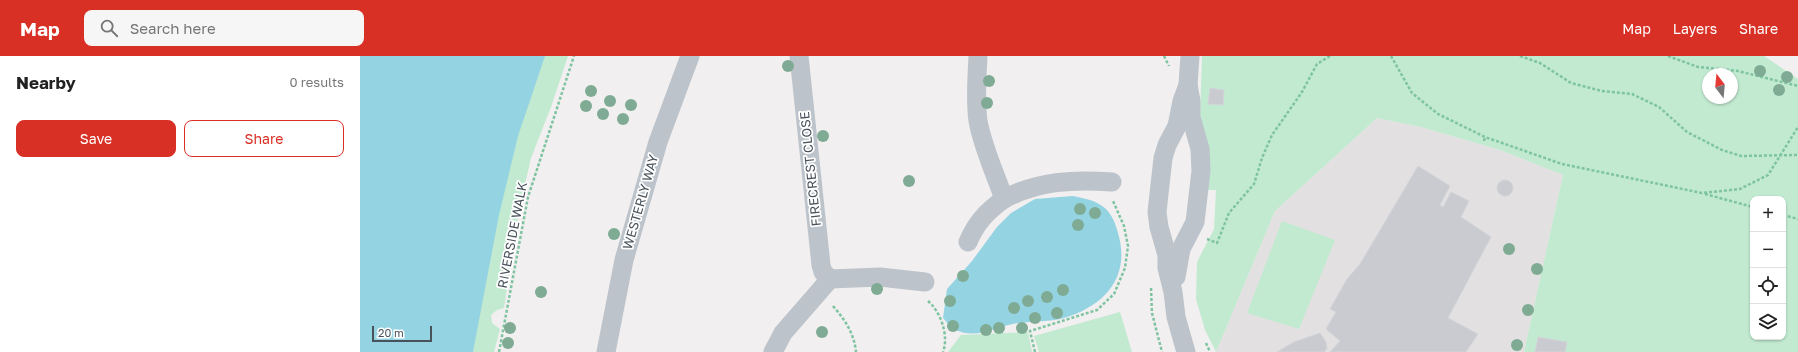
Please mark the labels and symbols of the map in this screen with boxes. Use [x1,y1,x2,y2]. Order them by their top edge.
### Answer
north arrow [1702,68,1738,104]
street label: FIRECREST CLOSE [796,111,824,227]
street label: WESTERLY WAY [619,152,661,251]
street label: RIVERSIDE WALK [494,180,530,289]
scale bar [372,324,432,343]

